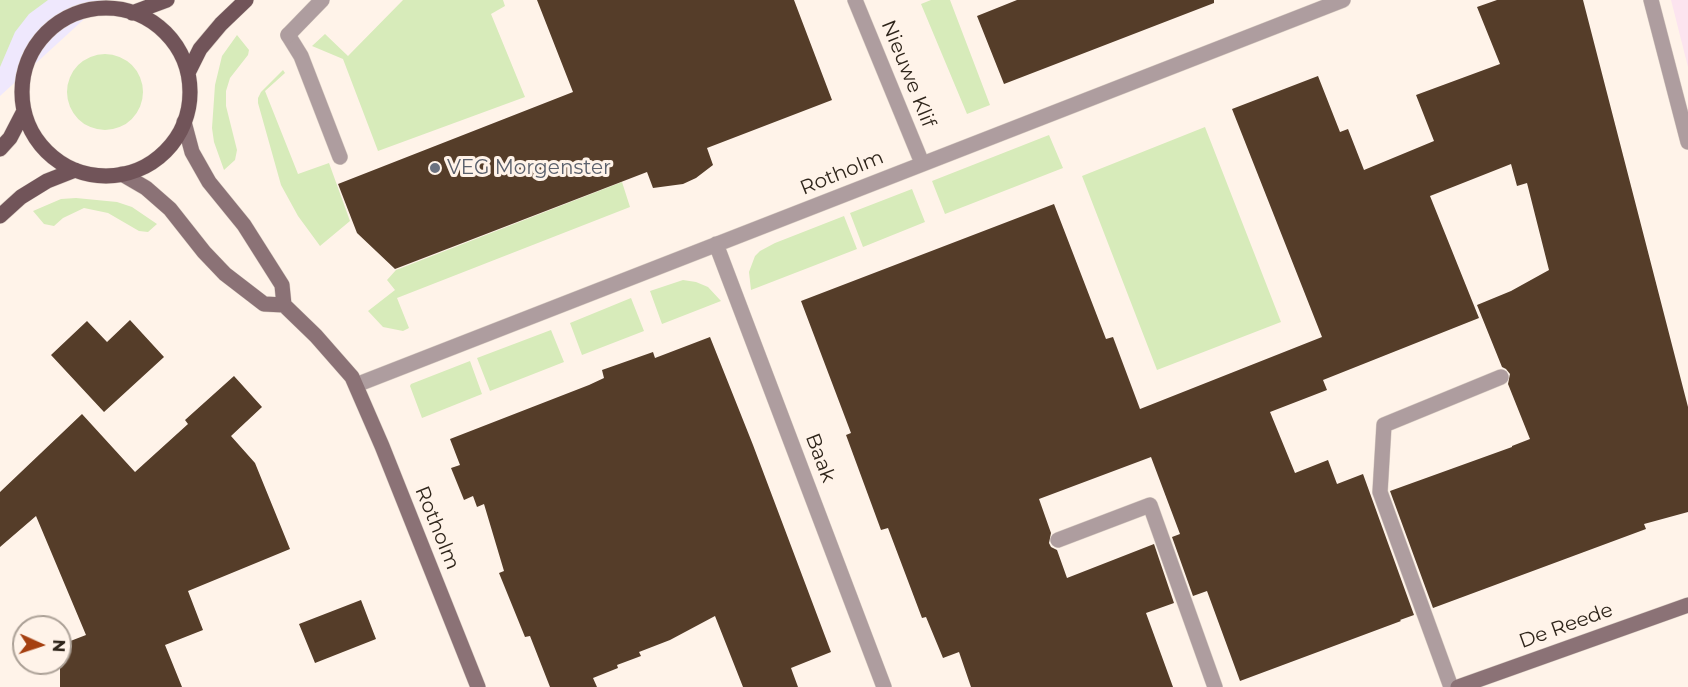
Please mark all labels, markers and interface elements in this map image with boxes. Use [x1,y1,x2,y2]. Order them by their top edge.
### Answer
street label: Nieuwe Klif [876,17,940,131]
street label: Rotholm [797,145,887,201]
place label: VEG Morgenster [447,156,611,180]
marker: VEG Morgenster [428,161,442,175]
street label: Baak [800,430,840,486]
street label: Rotholm [409,483,465,573]
street label: De Reede [1516,598,1616,654]
north arrow [12,615,72,675]
text: N [49,639,68,653]

